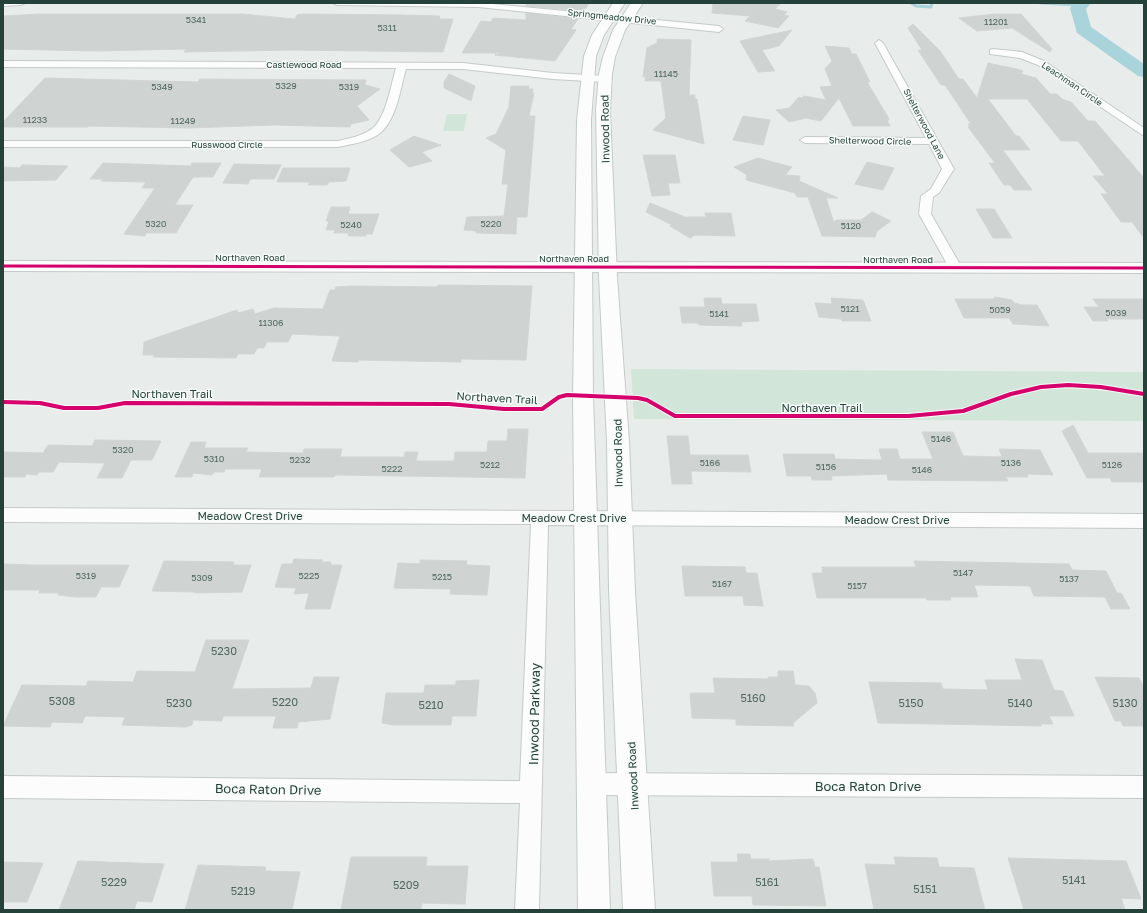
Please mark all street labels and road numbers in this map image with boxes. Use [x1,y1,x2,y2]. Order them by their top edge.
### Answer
street label: Springmeadow Drive [567,6,657,27]
street label: Castlewood Road [266,59,342,70]
street label: Leachman Circle [1040,59,1105,108]
street label: Shelterwood Lane [901,86,948,161]
street label: Inwood Road [597,95,612,163]
street label: Shelterwood Circle [829,134,911,147]
street label: Russwood Circle [191,139,263,150]
street label: Northaven Road [215,252,285,263]
street label: Northaven Road [539,253,609,264]
street label: Northaven Road [863,254,933,265]
street label: Northaven Trail [131,387,213,400]
street label: Northaven Trail [456,389,538,406]
street label: Northaven Trail [781,401,863,414]
street label: Inwood Road [610,419,625,487]
street label: Meadow Crest Drive [197,509,303,522]
street label: Meadow Crest Drive [521,511,627,524]
street label: Meadow Crest Drive [844,513,950,526]
street label: Inwood Parkway [525,662,543,765]
street label: Inwood Road [624,741,641,811]
street label: Boca Raton Drive [815,778,921,794]
street label: Boca Raton Drive [215,780,321,798]

